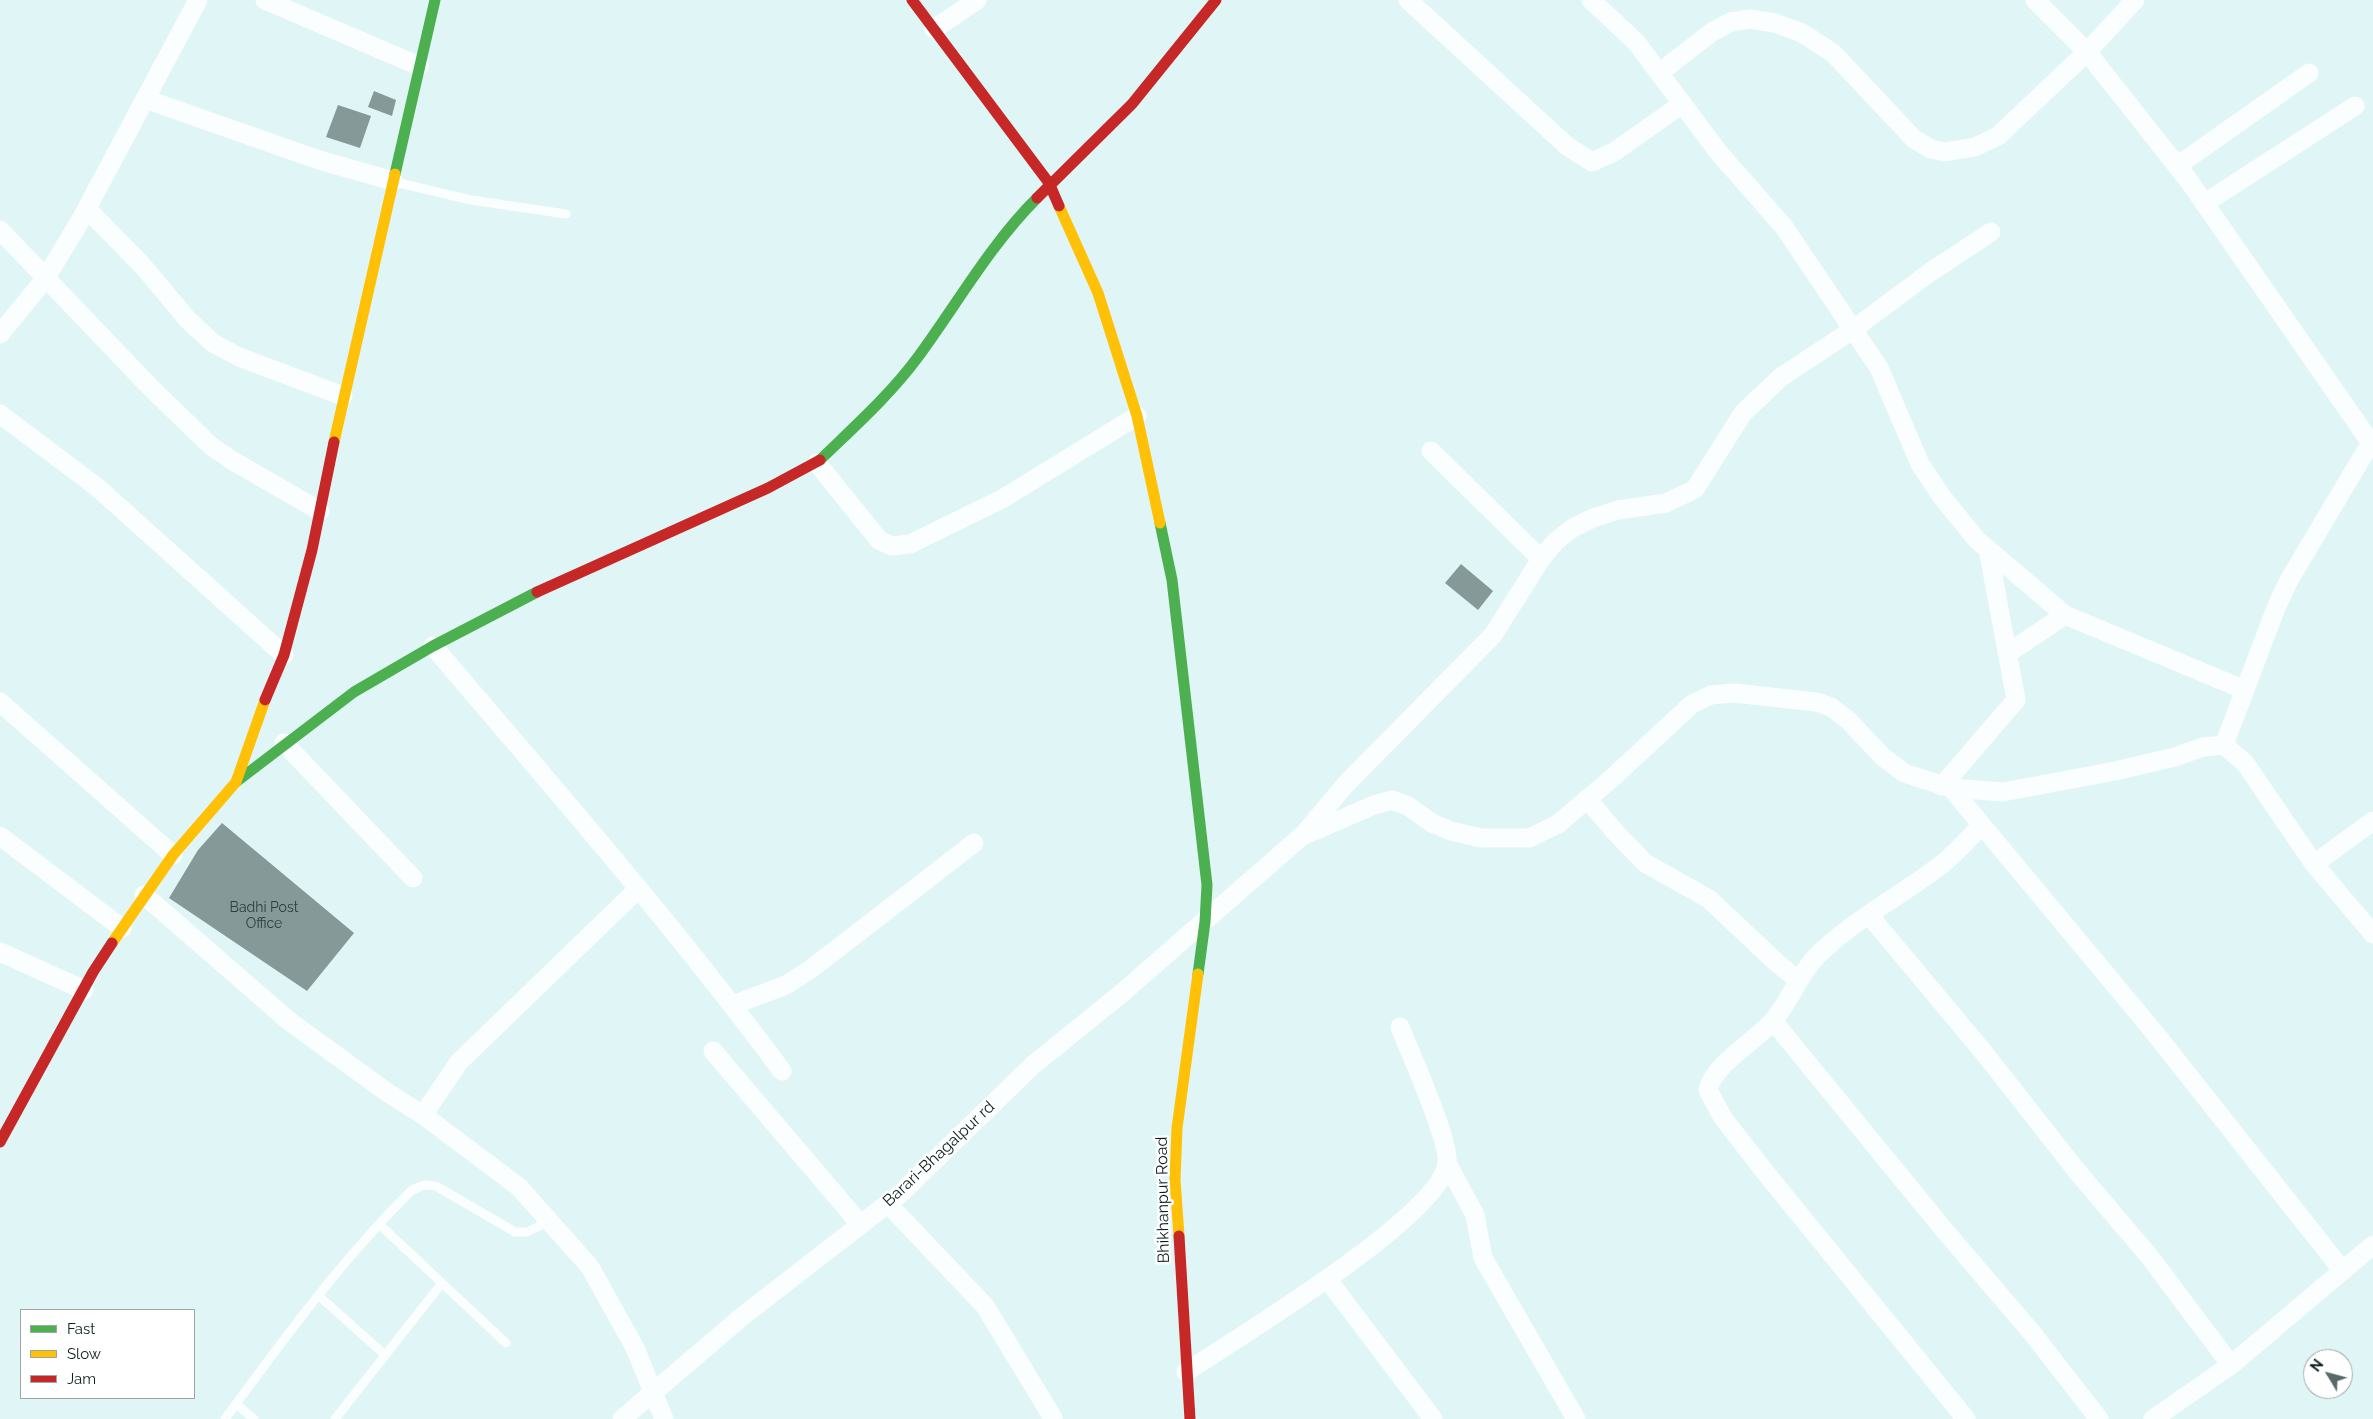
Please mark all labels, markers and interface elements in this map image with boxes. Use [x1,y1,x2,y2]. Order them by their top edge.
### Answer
house number: Badhi Post Office [230,900,298,932]
street label: Barari-Bhagalpur rd [879,1097,999,1211]
street label: Bhikhanpur Road [1152,1136,1174,1264]
legend [20,1309,195,1399]
text: Fast [67,1320,95,1338]
text: Slow [67,1345,101,1363]
north arrow [2303,1349,2353,1399]
text: N [2307,1356,2326,1375]
text: Jam [67,1370,96,1388]

